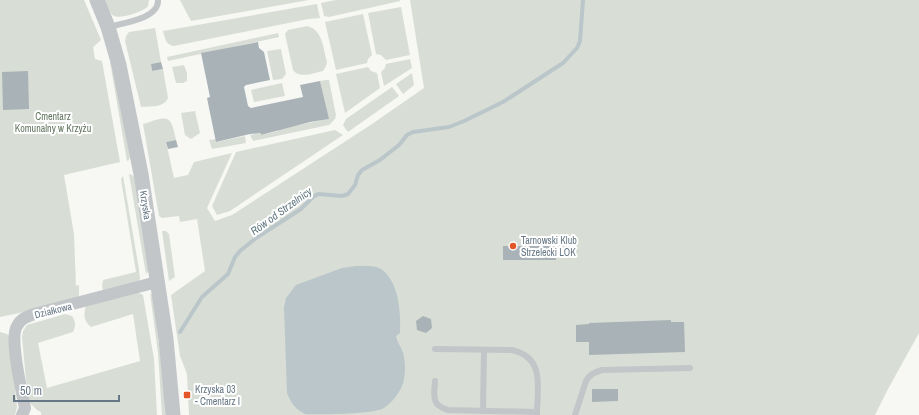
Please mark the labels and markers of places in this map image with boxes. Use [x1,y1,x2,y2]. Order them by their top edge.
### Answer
place label: Tarnowski Klub Strzelecki LOK [521,234,577,259]
marker: Tarnowski Klub Strzelecki LOK [508,241,518,251]
place label: Krzyska 03 - Cmentarz I [195,383,240,408]
marker: Krzyska 03 - Cmentarz I [182,390,192,400]

